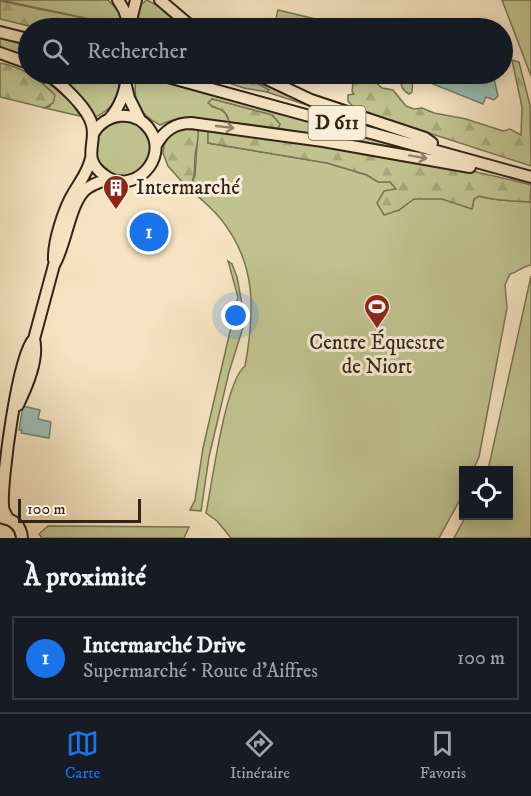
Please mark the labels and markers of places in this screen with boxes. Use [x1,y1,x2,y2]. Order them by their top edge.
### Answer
building icon: Intermarché [101,173,131,211]
place label: Intermarché [136,175,240,201]
pin: 1 [130,210,168,254]
sports icon: Centre Équestre de Niort [362,292,392,330]
place label: Centre Équestre de Niort [309,329,445,380]

